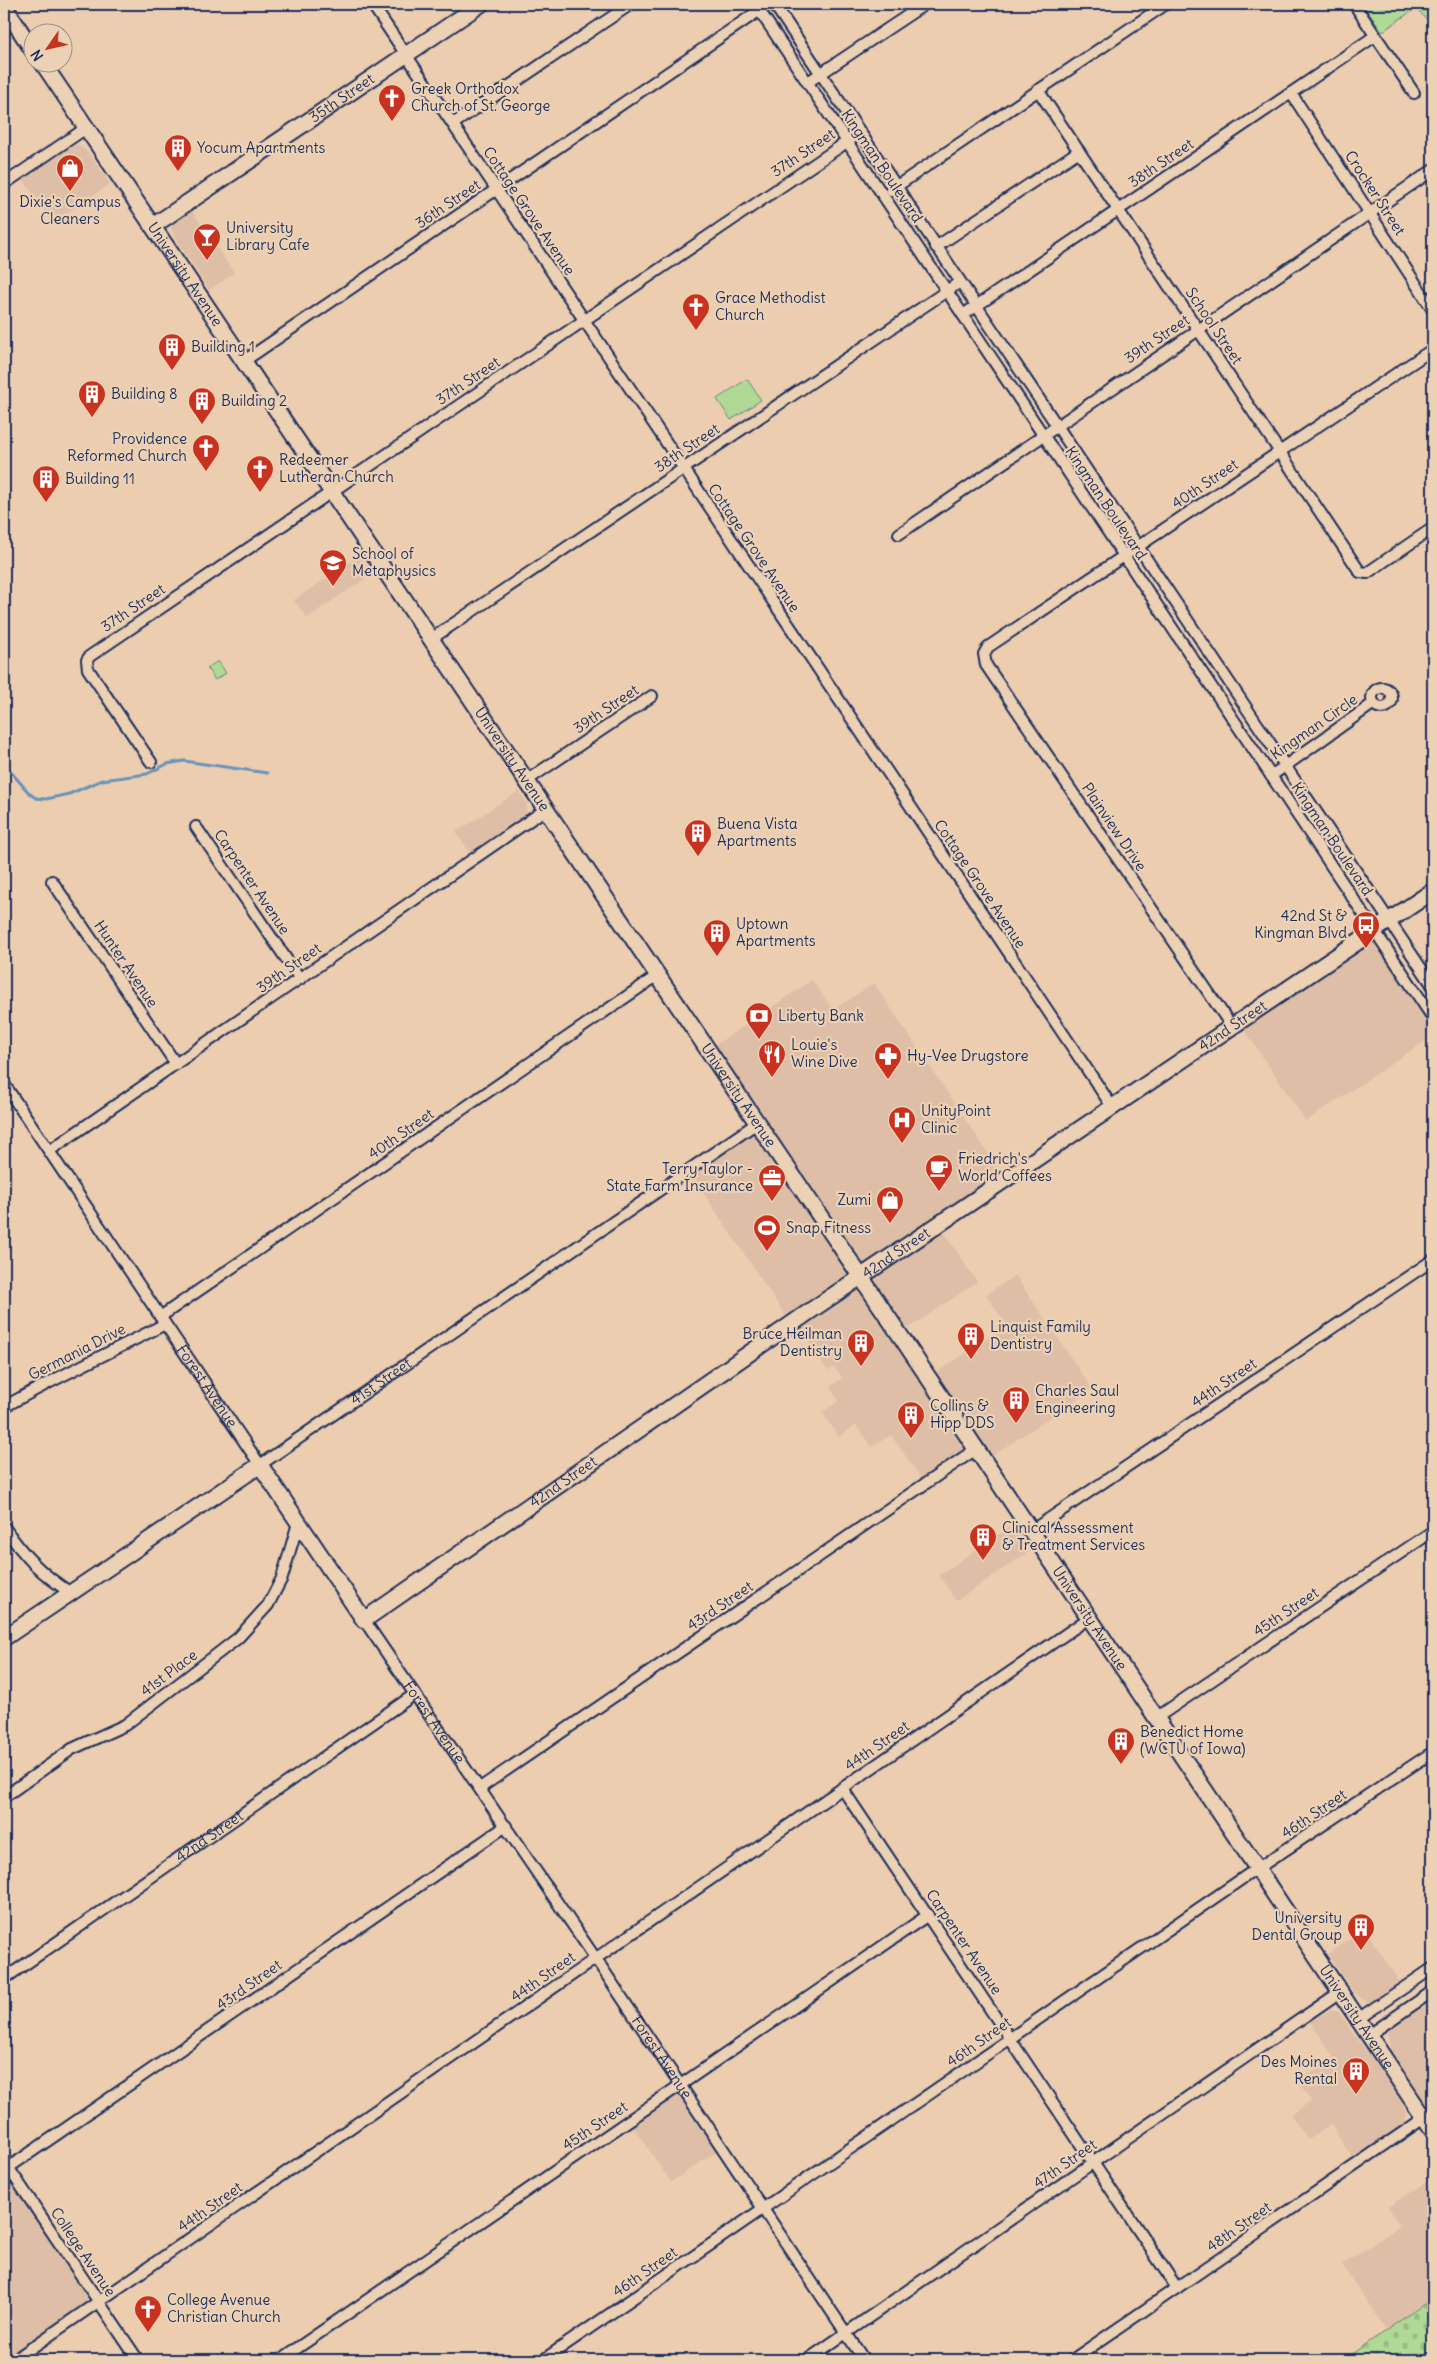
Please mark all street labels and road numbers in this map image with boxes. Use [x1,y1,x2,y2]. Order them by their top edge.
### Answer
street label: 35th Street [305,69,378,127]
street label: Kingman Boulevard [837,105,927,226]
street label: 37th Street [767,124,838,181]
street label: 38th Street [1125,134,1197,191]
street label: Cottage Grove Avenue [479,143,580,279]
street label: Crocker Street [1341,147,1410,239]
street label: 36th Street [412,175,484,232]
street label: University Avenue [144,218,227,330]
street label: School Street [1182,284,1247,368]
street label: 39th Street [1121,310,1193,367]
street label: 37th Street [432,352,503,409]
street label: 38th Street [651,419,723,476]
street label: Kingman Boulevard [1061,442,1151,563]
street label: 40th Street [1168,454,1241,513]
street label: Cottage Grove Avenue [704,480,805,616]
street label: 37th Street [97,579,168,636]
street label: 39th Street [570,680,642,737]
street label: Kingman Circle [1267,690,1361,764]
street label: University Avenue [471,703,554,815]
street label: Kingman Boulevard [1287,778,1377,899]
street label: Plainview Drive [1078,779,1151,874]
street label: Cottage Grove Avenue [930,816,1031,952]
street label: Carpenter Avenue [210,826,295,938]
street label: Hunter Avenue [90,917,163,1011]
street label: 39th Street [253,938,325,997]
street label: 42nd Street [1195,996,1270,1055]
street label: University Avenue [697,1039,781,1151]
street label: 40th Street [364,1104,437,1163]
street label: 42nd Street [858,1223,933,1282]
street label: Germania Drive [25,1319,128,1384]
street label: Forest Avenue [173,1341,242,1431]
street label: 41st Street [347,1354,415,1409]
street label: 44th Street [1187,1354,1260,1411]
street label: 42nd Street [525,1452,600,1512]
street label: University Avenue [1048,1562,1132,1674]
street label: 43rd Street [683,1577,756,1635]
street label: 45th Street [1249,1583,1322,1640]
street label: 41st Place [137,1645,201,1700]
street label: Forest Avenue [400,1677,469,1767]
street label: 44th Street [841,1716,913,1775]
street label: 46th Street [1277,1785,1350,1842]
street label: 42nd Street [172,1806,247,1866]
street label: Carpenter Avenue [922,1886,1007,1998]
street label: 44th Street [507,1947,579,2006]
street label: 43rd Street [212,1955,285,2014]
street label: University Avenue [1315,1961,1399,2073]
street label: Forest Avenue [628,2012,697,2102]
street label: 46th Street [943,2012,1015,2071]
street label: 45th Street [558,2097,631,2154]
street label: 47th Street [1029,2135,1100,2192]
street label: 44th Street [174,2177,246,2236]
street label: 48th Street [1203,2197,1275,2256]
street label: College Avenue [47,2204,120,2300]
street label: 46th Street [609,2242,681,2301]

